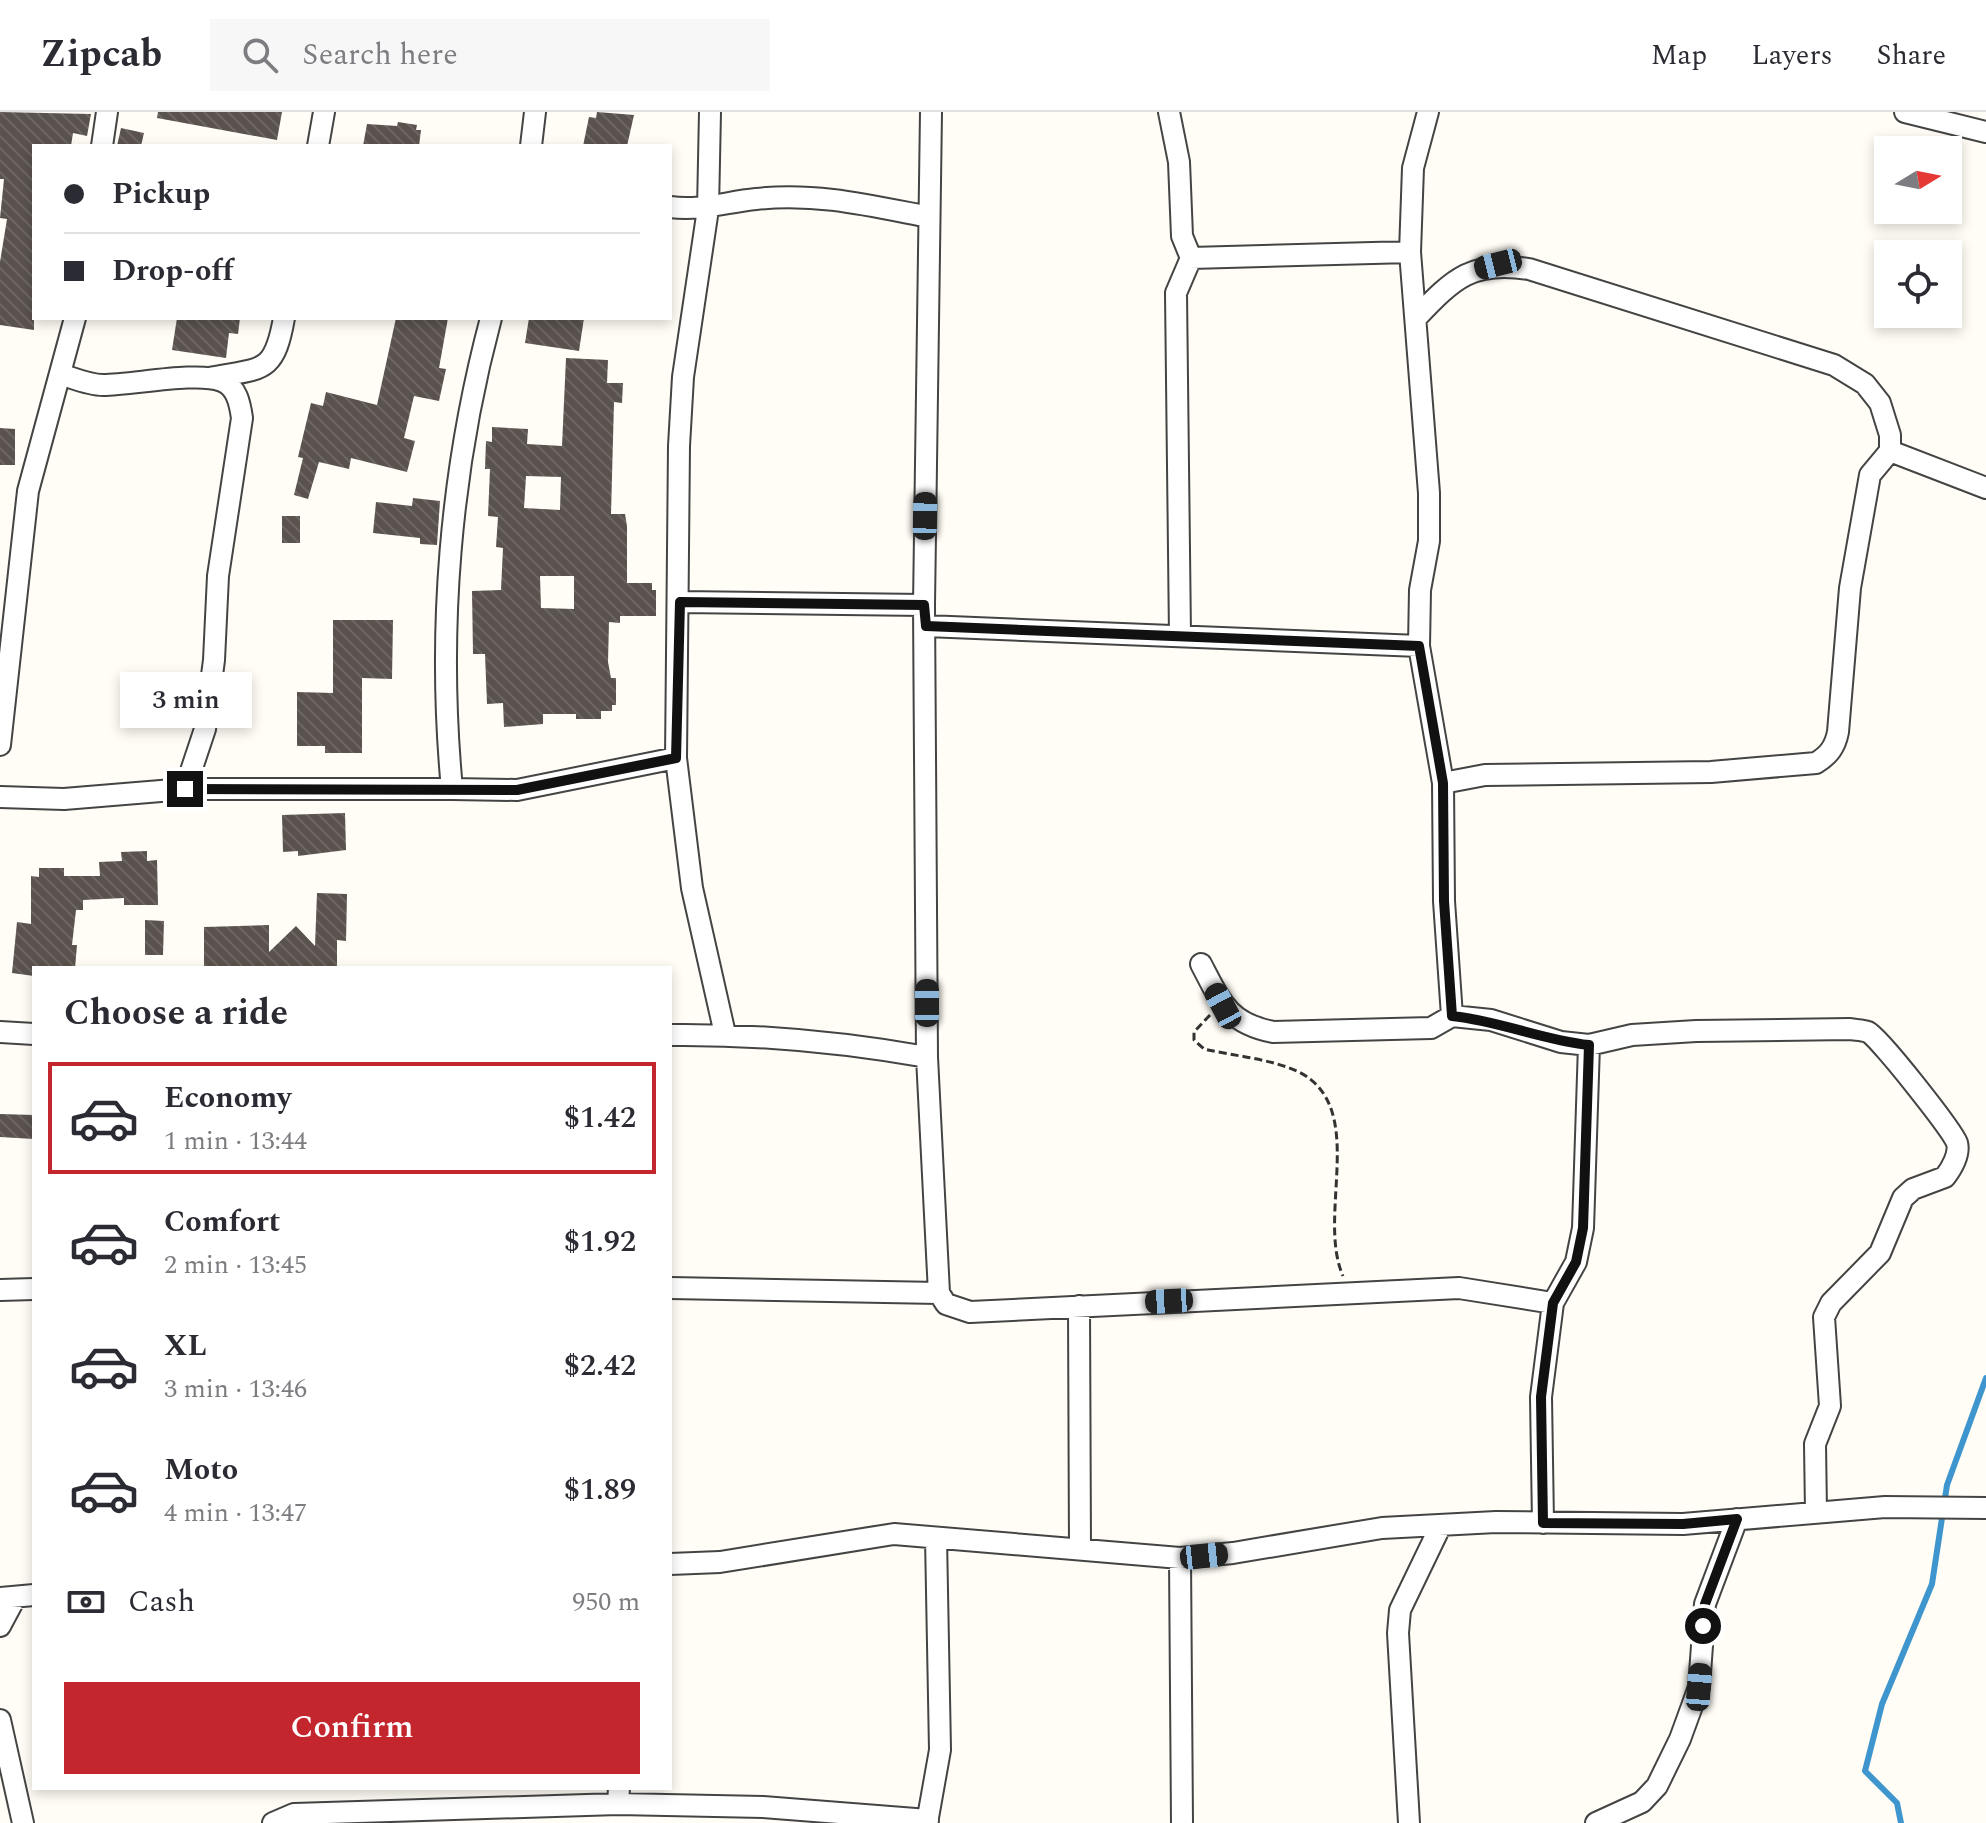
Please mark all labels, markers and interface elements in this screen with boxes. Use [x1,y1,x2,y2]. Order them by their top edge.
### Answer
search box [210,19,770,91]
text: Zipcab [40,26,162,84]
text: Search here [302,32,458,78]
icon: search [238,33,282,77]
text: Map [1651,34,1707,77]
text: Layers [1751,34,1833,77]
text: Share [1877,34,1946,77]
north arrow [1874,136,1962,224]
map controls [1874,136,1962,328]
text: Pickup [112,171,210,217]
button: locate [1874,240,1962,328]
car [1472,247,1524,281]
text: Drop-off [112,248,233,294]
car [913,492,937,540]
callout: 3 min [119,673,251,729]
text: 3 min [152,680,220,720]
route end [167,771,203,807]
car [915,979,939,1027]
car [1201,979,1245,1033]
text: Choose a ride [64,986,288,1041]
text: Economy [164,1075,291,1121]
icon: car [68,1082,140,1154]
text: $1.42 [564,1095,636,1141]
text: 1 min · 13:44 [164,1121,307,1161]
text: Comfort [164,1199,280,1245]
icon: car [68,1206,140,1278]
text: $1.92 [564,1219,636,1265]
text: 2 min · 13:45 [164,1245,307,1285]
car [1144,1288,1194,1314]
text: XL [164,1323,207,1369]
icon: car [68,1330,140,1402]
text: $2.42 [564,1343,636,1389]
text: 3 min · 13:46 [164,1369,307,1409]
text: Moto [164,1447,238,1493]
icon: car [68,1454,140,1526]
text: $1.89 [564,1467,636,1513]
text: 4 min · 13:47 [164,1493,307,1533]
car [1179,1542,1229,1570]
text: Cash [128,1579,195,1625]
icon: cash [64,1580,108,1624]
text: 950 m [572,1582,640,1622]
route start [1685,1608,1721,1644]
car [1685,1662,1713,1712]
button: Confirm [64,1682,640,1774]

